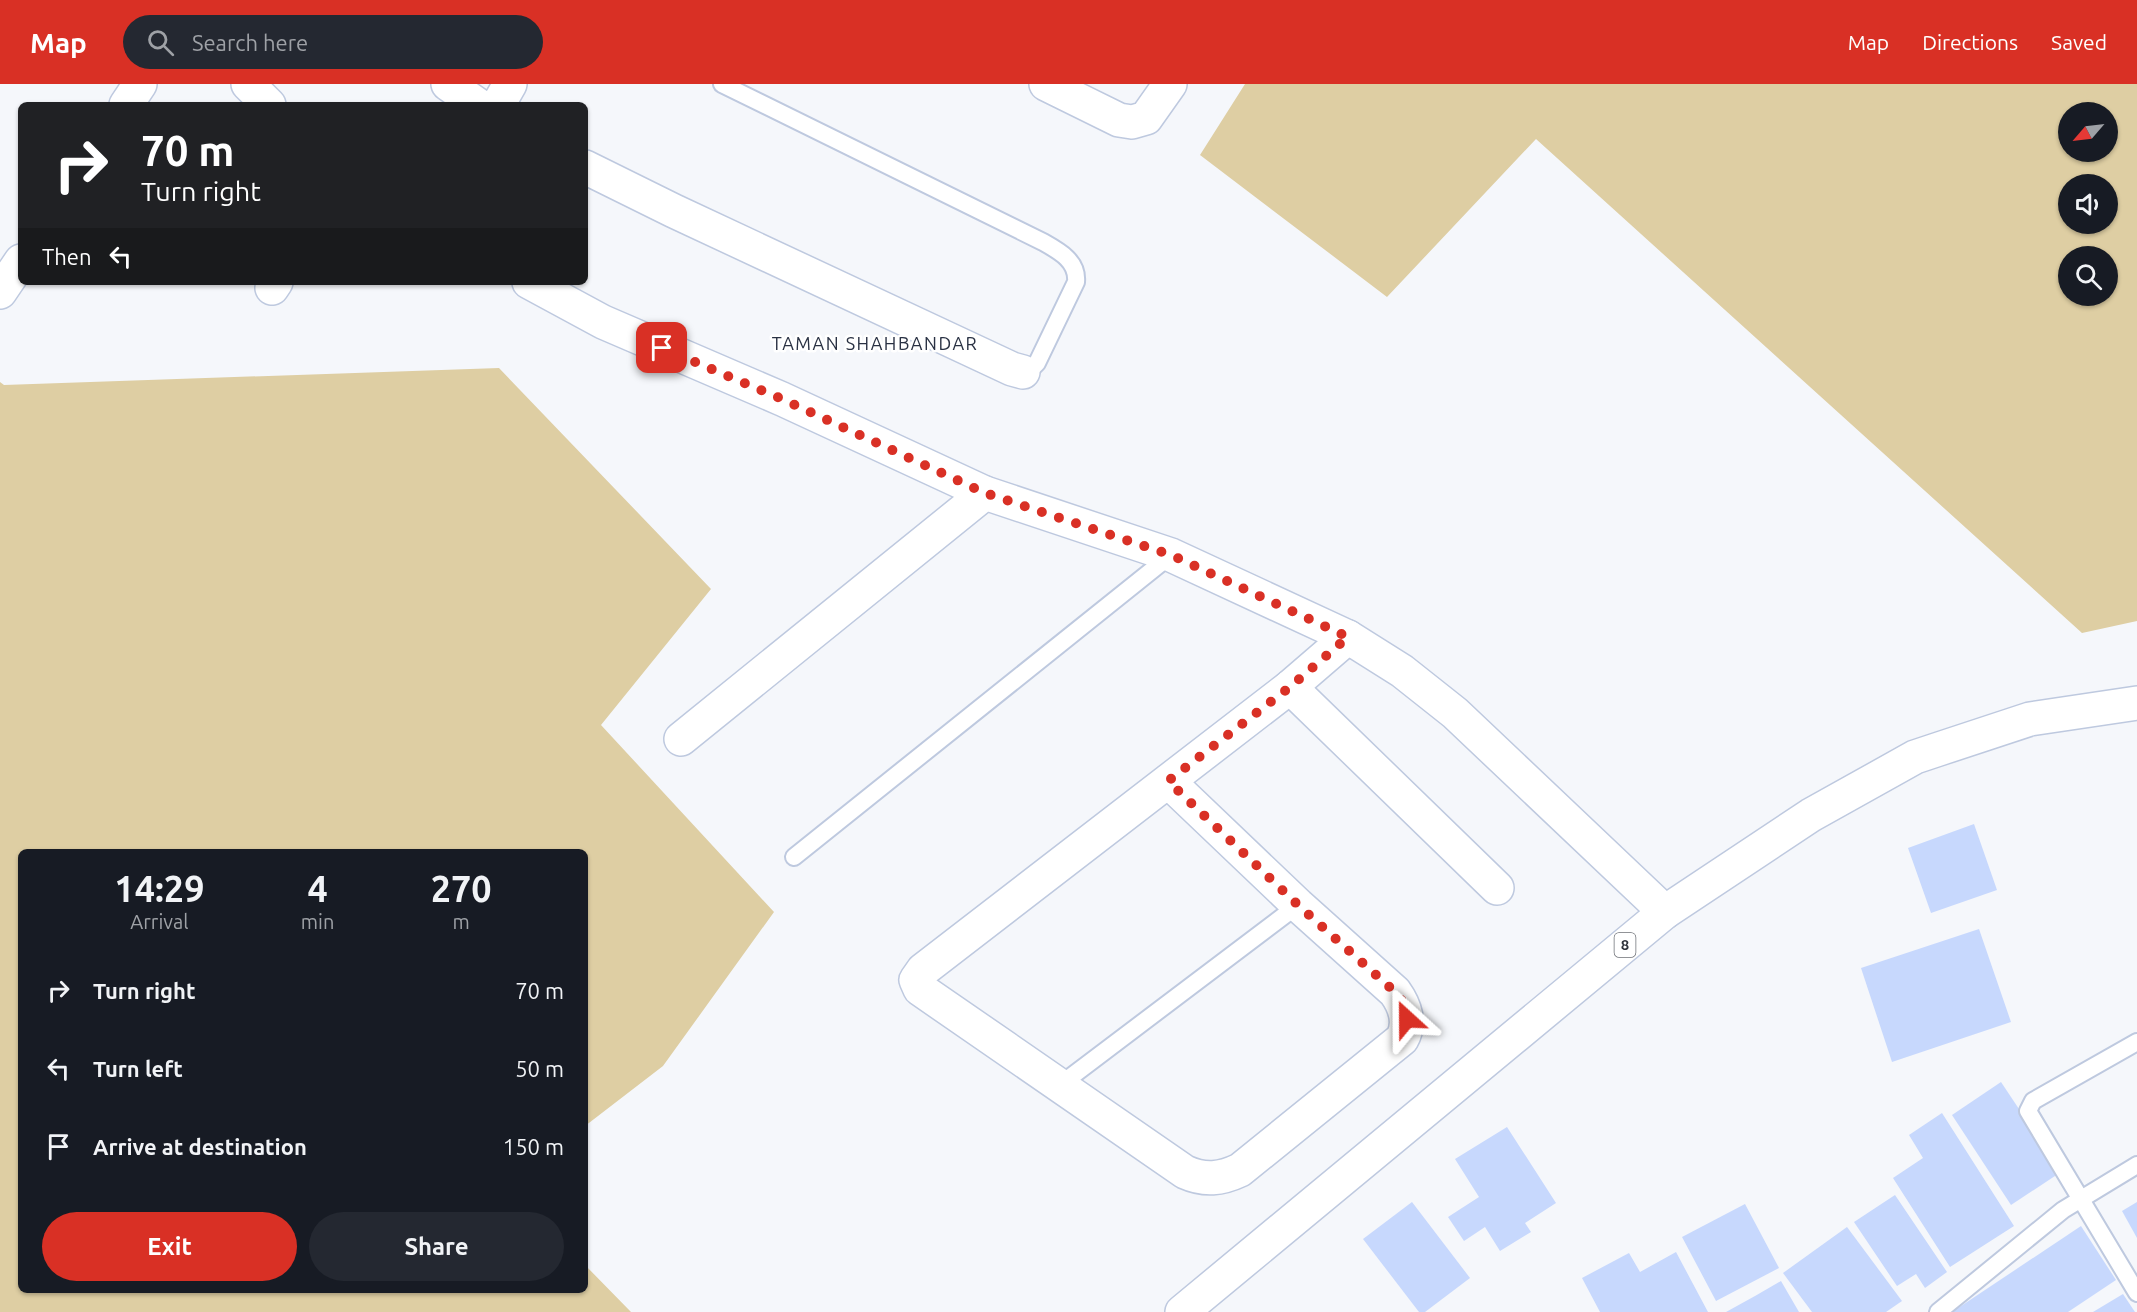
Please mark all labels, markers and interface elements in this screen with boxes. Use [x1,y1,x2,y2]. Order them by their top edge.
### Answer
search box [123,15,543,69]
icon: search [144,26,177,59]
text: Map [30,27,87,58]
text: Search here [192,30,308,55]
text: Map [1848,30,1889,54]
text: Directions [1922,30,2018,54]
text: Saved [2051,30,2107,54]
north arrow [2058,102,2118,162]
map controls [2058,102,2118,306]
icon: right [42,126,120,204]
text: 70 m [141,127,235,174]
button: sound [2058,174,2118,234]
text: Turn right [141,176,261,206]
icon: left [104,240,137,273]
text: Then [42,244,92,269]
button: search [2058,246,2118,306]
pin [636,322,687,373]
icon: arrive [645,331,678,364]
district label: TAMAN SHAHBANDAR [772,333,978,353]
text: 14:29 [114,868,204,909]
text: 4 [307,868,328,909]
text: 270 [431,868,492,909]
text: Arrival [130,910,189,933]
text: min [301,910,334,933]
text: m [453,910,470,933]
road number: 8 [1614,933,1636,957]
icon: right [42,974,75,1007]
text: Turn right [93,978,195,1003]
text: 70 m [515,978,564,1003]
position arrow [1375,987,1439,1051]
icon: left [42,1052,75,1085]
text: Turn left [93,1056,183,1081]
text: 50 m [515,1056,564,1081]
icon: arrive [42,1130,75,1163]
text: Arrive at destination [93,1134,307,1159]
text: 150 m [503,1134,564,1159]
button: Exit [42,1212,297,1281]
button: Share [309,1212,564,1281]

